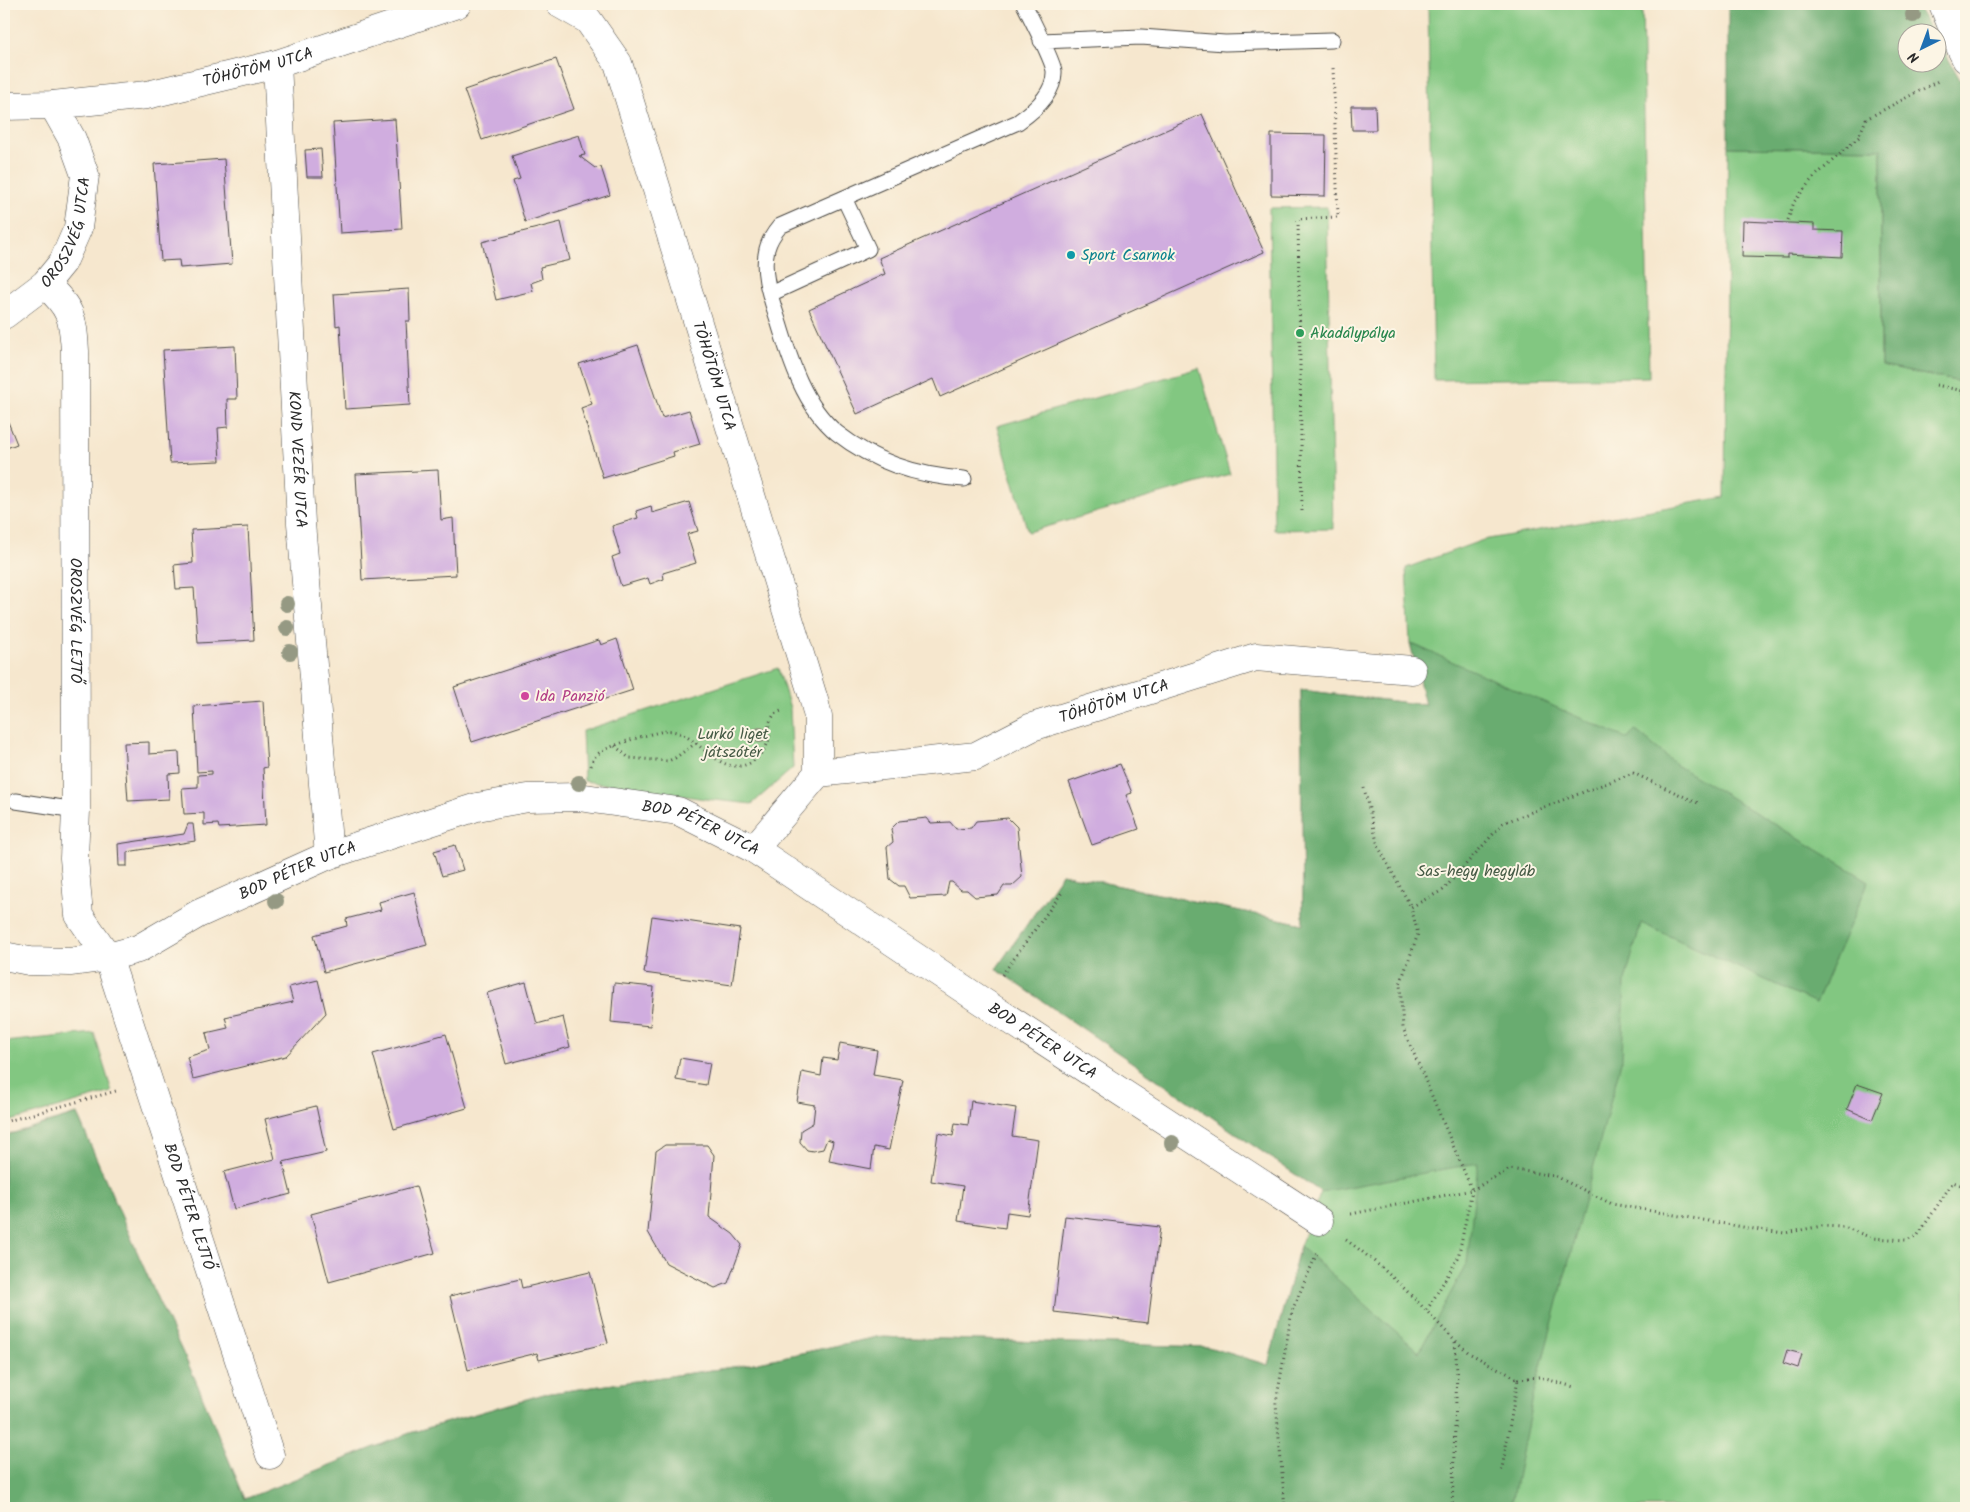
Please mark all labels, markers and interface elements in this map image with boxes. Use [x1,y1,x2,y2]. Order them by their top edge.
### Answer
north arrow [1898,22,1948,72]
street label: TÖHÖTÖM UTCA [200,40,317,94]
text: N [1903,46,1925,68]
street label: OROSZVÉG UTCA [34,175,97,293]
place label: Sport Csarnok [1081,243,1175,268]
marker: Sport Csarnok [1065,249,1077,261]
street label: TÖHÖTÖM UTCA [686,318,743,434]
place label: Akadálypálya [1310,321,1396,346]
marker: Akadálypálya [1294,327,1306,339]
street label: KOND VEZÉR UTCA [282,390,314,529]
street label: OROSZVÉG LEJTŐ [63,558,88,685]
street label: TÖHÖTÖM UTCA [1056,672,1172,730]
place label: Ida Panzió [535,684,605,709]
marker: Ida Panzió [519,690,531,702]
park label: Lurkó liget játszótér [697,722,770,765]
street label: BOD PÉTER UTCA [640,794,764,862]
street label: BOD PÉTER UTCA [234,834,360,907]
park label: Sas-hegy hegyláb [1417,859,1536,884]
street label: BOD PÉTER UTCA [983,996,1103,1086]
street label: BOD PÉTER LEJTŐ [157,1140,222,1274]

